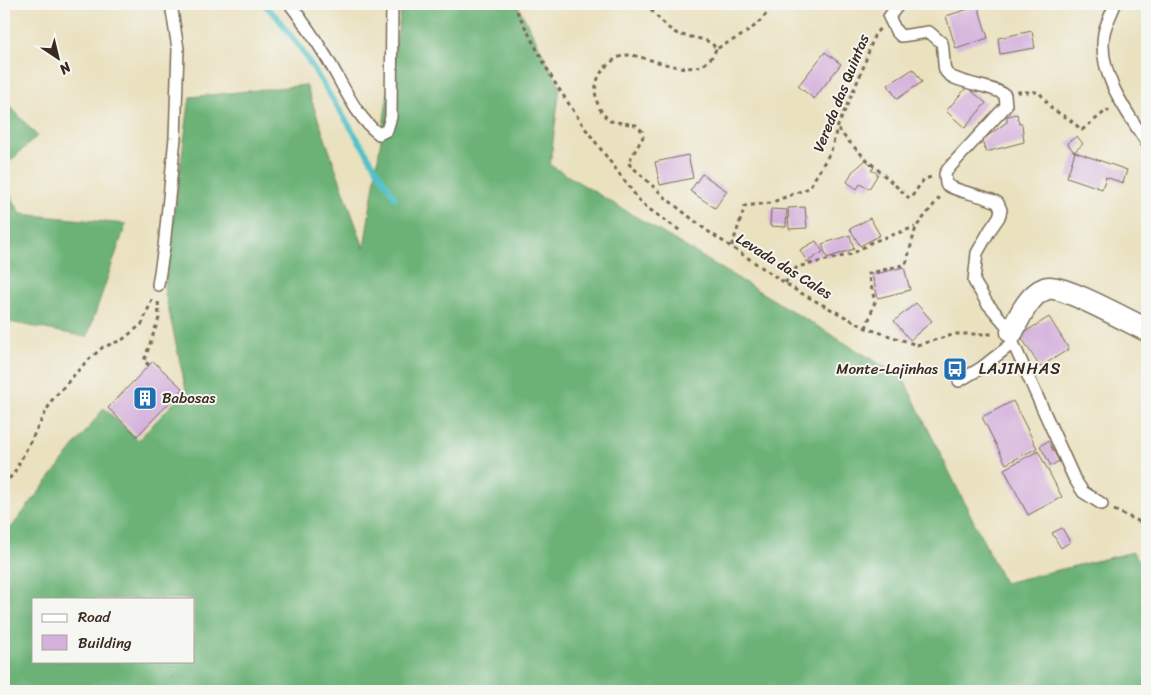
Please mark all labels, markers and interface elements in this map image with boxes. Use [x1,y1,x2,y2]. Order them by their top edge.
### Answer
street label: Vereda das Quintas [805,30,877,156]
north arrow [32,32,82,82]
text: N [54,55,77,81]
street label: Levada das Cales [731,226,838,306]
district label: LAJINHAS [979,354,1061,383]
place label: Monte-Lajinhas [836,356,939,382]
bus stop icon: Monte-Lajinhas [942,356,968,382]
building icon: Babosas [132,385,158,411]
place label: Babosas [162,385,216,411]
legend [32,598,195,662]
text: Road [78,604,111,630]
text: Building [78,630,132,656]

